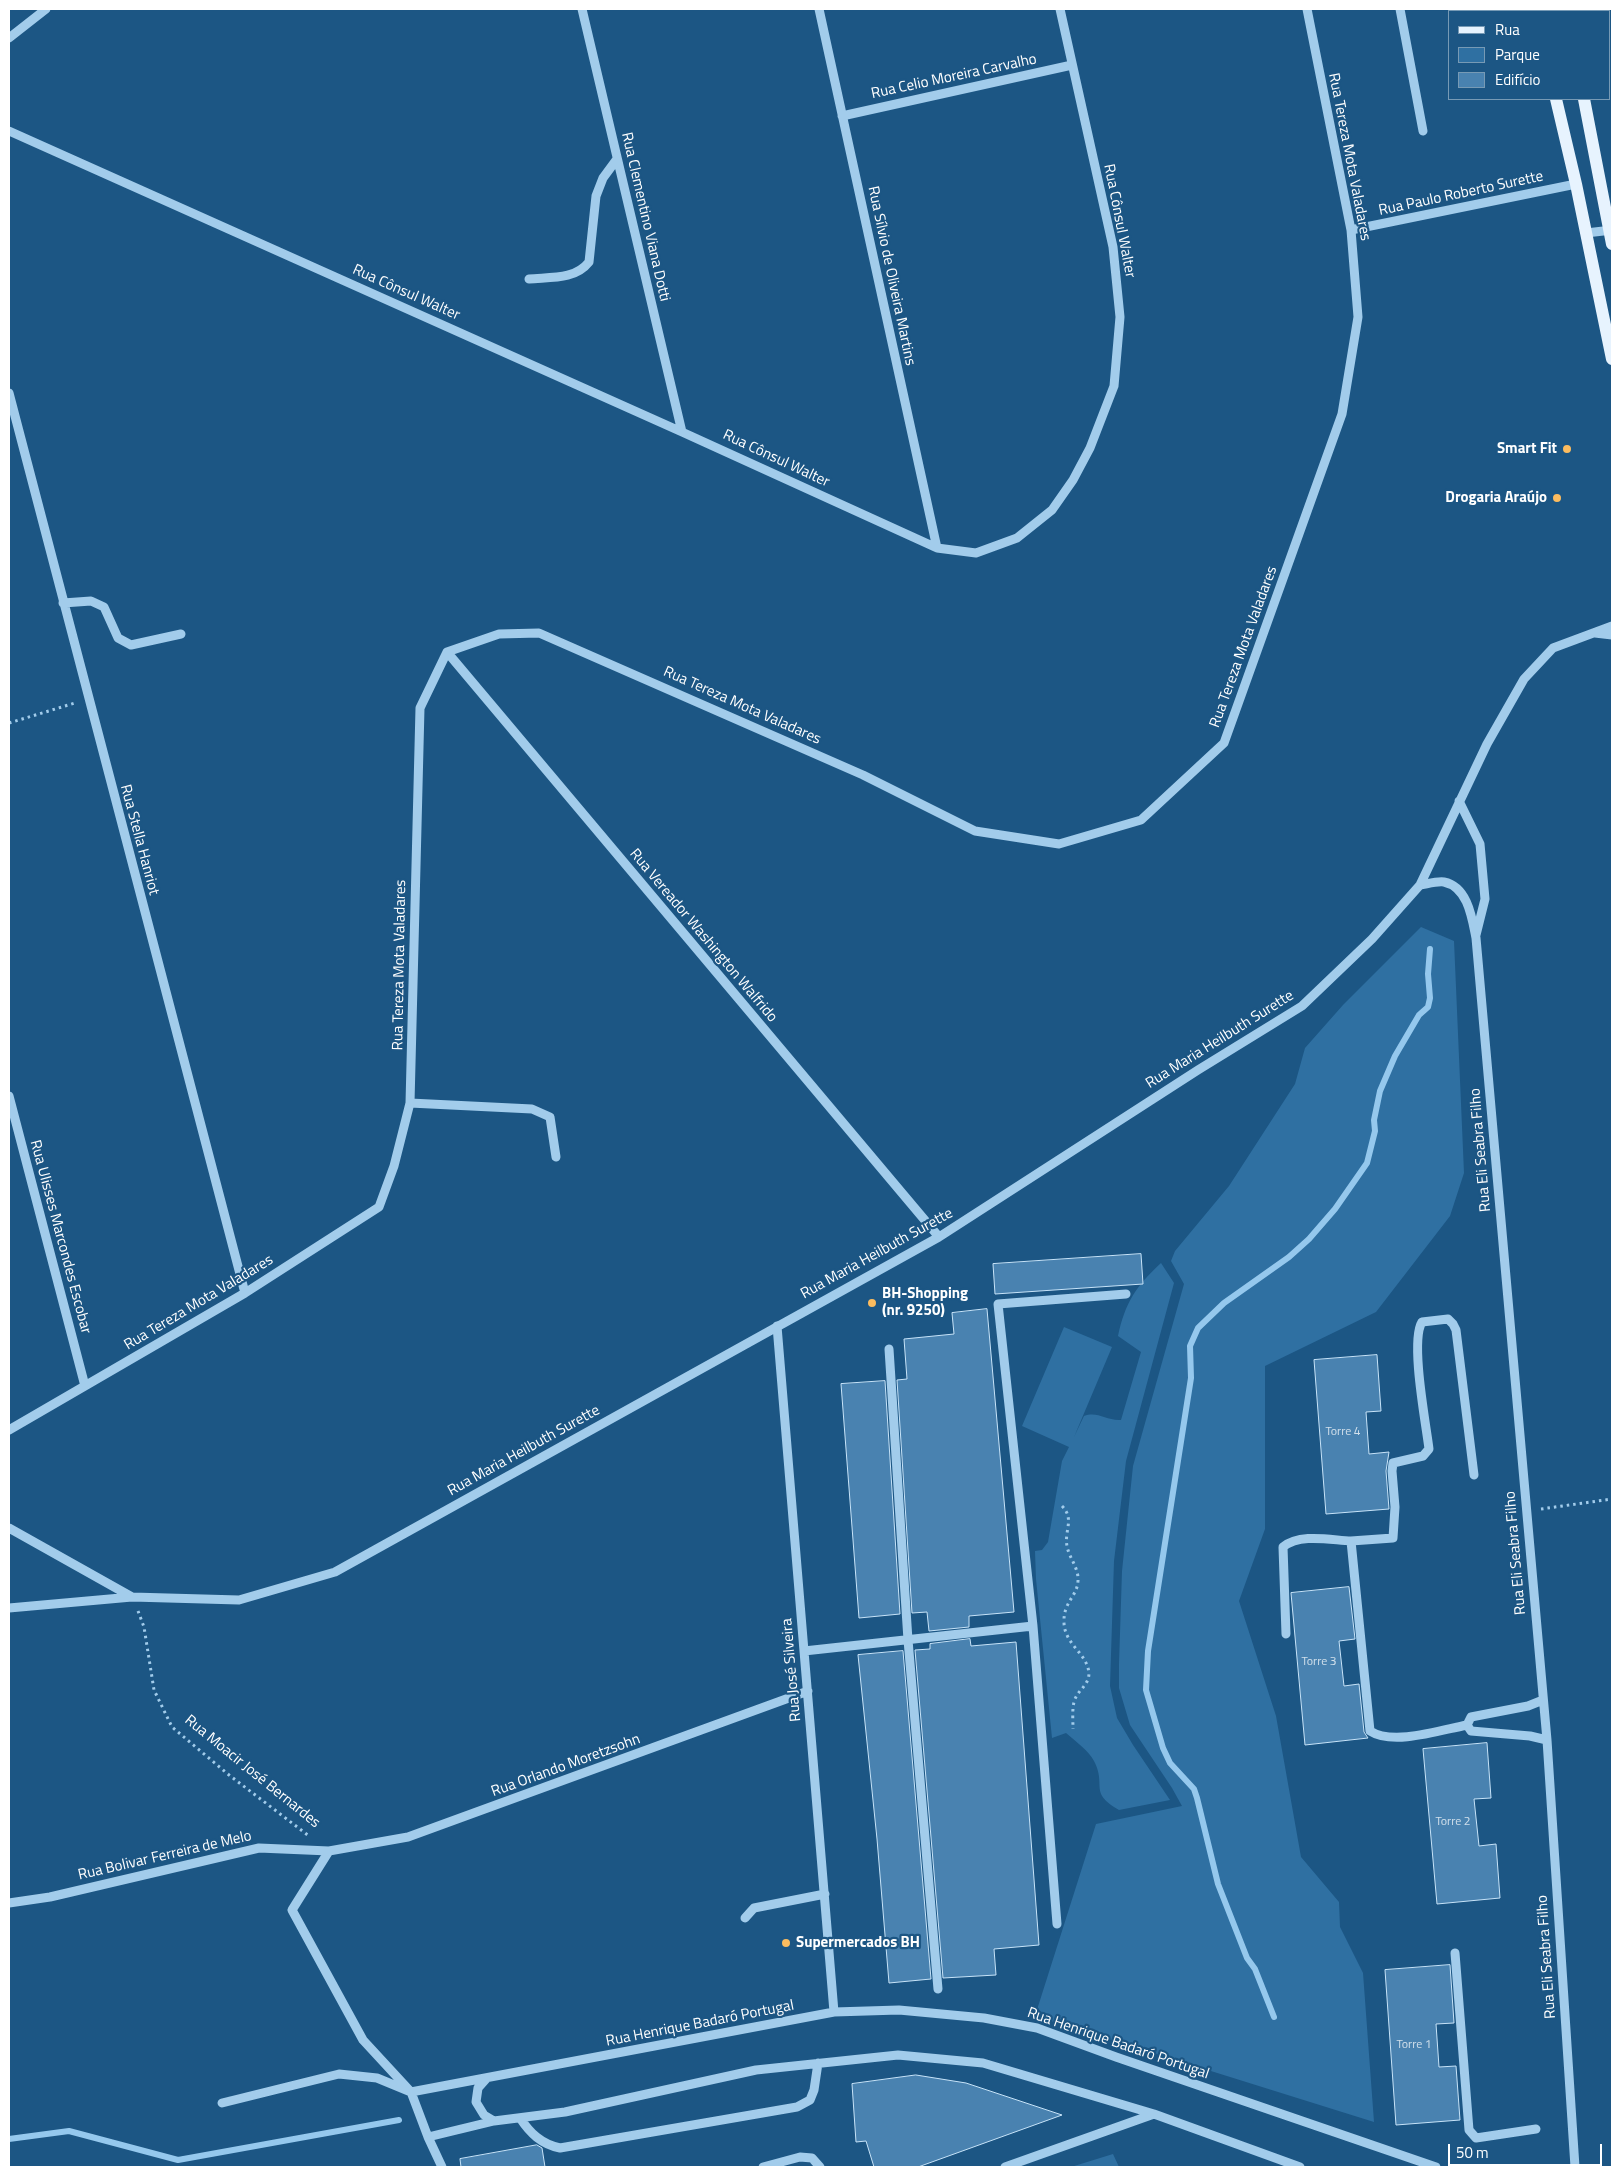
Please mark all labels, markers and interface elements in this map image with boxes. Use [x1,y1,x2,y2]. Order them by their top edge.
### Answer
legend [1448,10,1611,100]
text: Rua [1495,18,1520,41]
text: Parque [1495,43,1540,66]
street label: Rua Celio Moreira Carvalho [870,51,1038,103]
text: Edifício [1495,68,1540,91]
street label: Rua Tereza Mota Valadares [1324,72,1374,242]
street label: Rua Clementino Viana Dotti [617,131,673,303]
street label: Rua Cônsul Walter [1099,162,1139,280]
street label: Rua Paulo Roberto Surette [1377,168,1545,220]
street label: Rua Sílvio de Oliveira Martins [863,185,919,367]
street label: Rua Cônsul Walter [349,261,463,325]
street label: Rua Cônsul Walter [720,426,832,492]
place label: Smart Fit [1497,440,1557,458]
marker: Smart Fit [1561,443,1573,455]
place label: Drogaria Araújo [1445,489,1547,507]
marker: Drogaria Araújo [1551,492,1563,504]
street label: Rua Tereza Mota Valadares [1206,564,1282,730]
street label: Rua Tereza Mota Valadares [660,663,824,749]
street label: Rua Stella Hanriot [116,783,162,897]
street label: Rua Vereador Washington Walfrido [625,846,781,1026]
street label: Rua Tereza Mota Valadares [390,880,410,1050]
street label: Rua Maria Heilbuth Surette [1143,987,1297,1093]
street label: Rua Eli Seabra Filho [1467,1087,1495,1213]
street label: Rua Ulisses Marcondes Escobar [25,1138,95,1336]
street label: Rua Maria Heilbuth Surette [798,1205,956,1303]
street label: Rua Tereza Mota Valadares [121,1251,277,1355]
place label: BH-Shopping (nr. 9250) [882,1285,968,1320]
marker: BH-Shopping (nr. 9250) [866,1297,878,1309]
street label: Rua Maria Heilbuth Surette [445,1402,603,1500]
house number: Torre 4 [1325,1425,1361,1439]
street label: Rua Eli Seabra Filho [1502,1490,1530,1616]
street label: Rua José Silveira [779,1618,805,1722]
house number: Torre 3 [1301,1655,1337,1669]
street label: Rua Moacir José Bernardes [181,1712,323,1832]
street label: Rua Orlando Moretzsohn [489,1731,643,1801]
house number: Torre 2 [1435,1815,1471,1829]
street label: Rua Bolivar Ferreira de Melo [76,1827,254,1885]
street label: Rua Eli Seabra Filho [1534,1894,1560,2020]
place label: Supermercados BH [796,1934,920,1952]
marker: Supermercados BH [780,1937,792,1949]
street label: Rua Henrique Badaró Portugal [604,1997,796,2051]
street label: Rua Henrique Badaró Portugal [1025,2004,1211,2084]
house number: Torre 1 [1396,2038,1432,2052]
scale bar [1451,2134,1605,2166]
text: 50 m [1456,2141,1489,2164]

